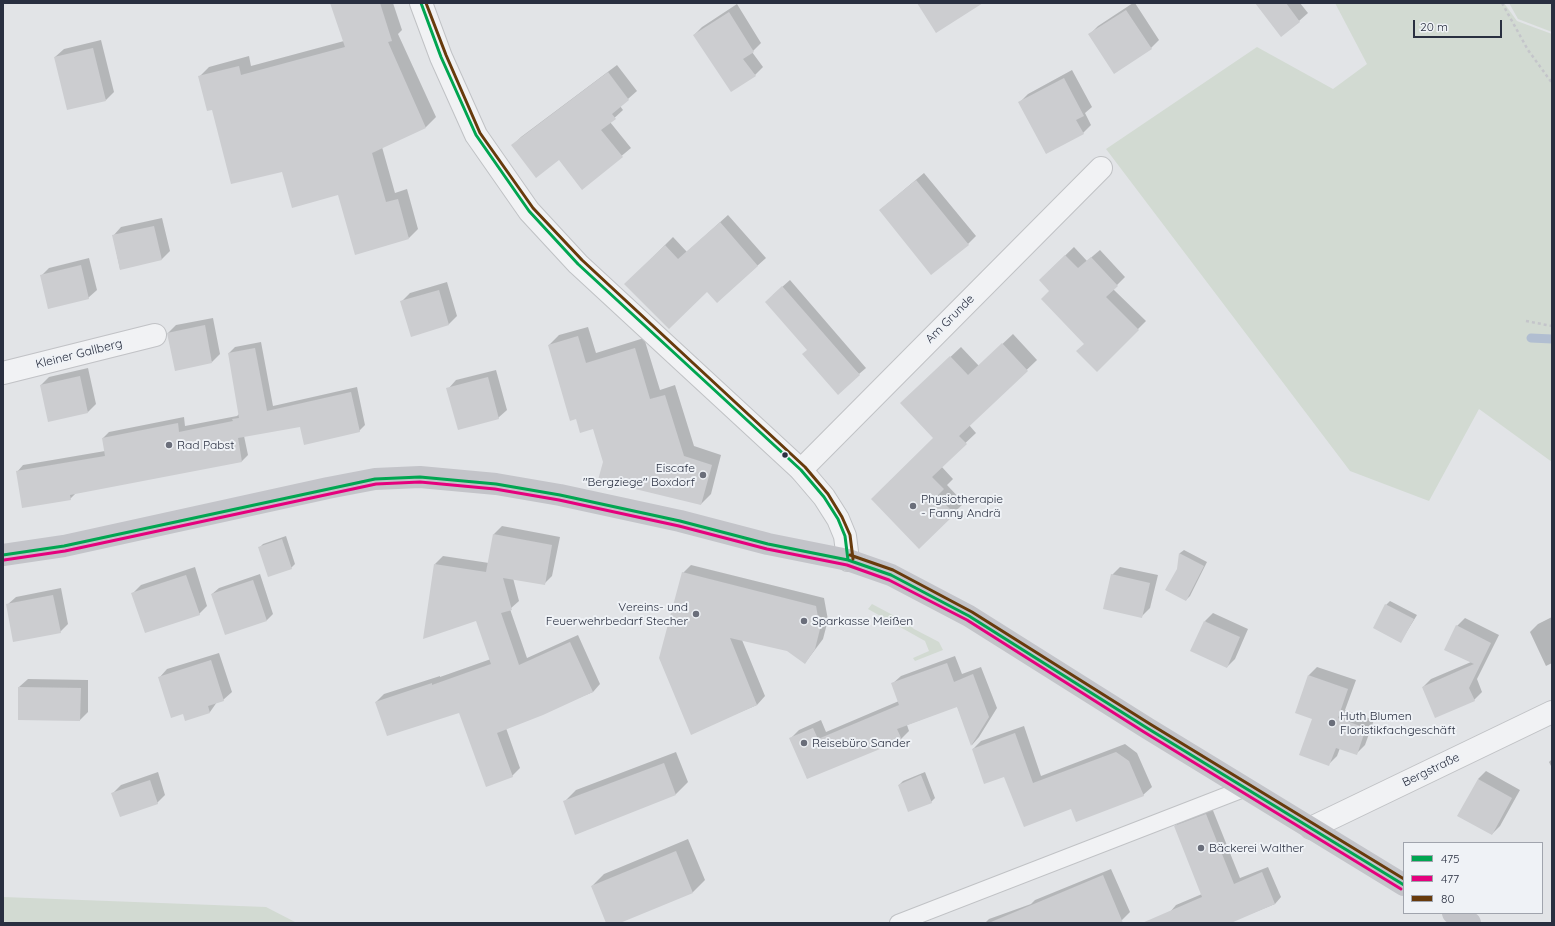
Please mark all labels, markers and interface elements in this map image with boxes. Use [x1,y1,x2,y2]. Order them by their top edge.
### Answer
scale bar [1415,12,1504,38]
text: 20 m [1420,19,1448,34]
street label: Am Grunde [923,292,977,346]
street label: Kleiner Gallberg [34,336,124,372]
place label: Rad Pabst [177,438,234,452]
marker: Rad Pabst [164,440,174,450]
unlabelled marker [780,450,790,460]
place label: Eiscafe "Bergziege" Boxdorf [583,461,695,489]
marker: Eiscafe "Bergziege" Boxdorf [698,470,708,480]
place label: Physiotherapie - Fanny Andrä [921,492,1003,520]
marker: Physiotherapie - Fanny Andrä [908,501,918,511]
place label: Vereins- und Feuerwehrbedarf Stecher [546,600,688,628]
marker: Vereins- und Feuerwehrbedarf Stecher [691,609,701,619]
place label: Sparkasse Meißen [812,614,913,628]
marker: Sparkasse Meißen [799,616,809,626]
place label: Huth Blumen Floristikfachgeschäft [1340,709,1456,737]
marker: Huth Blumen Floristikfachgeschäft [1327,718,1337,728]
place label: Reisebüro Sander [812,736,910,750]
marker: Reisebüro Sander [799,738,809,748]
street label: Bergstraße [1400,750,1462,790]
place label: Bäckerei Walther [1209,841,1304,855]
legend [1403,842,1543,914]
marker: Bäckerei Walther [1196,843,1206,853]
text: 475 [1441,851,1460,866]
text: 477 [1441,871,1459,886]
text: 80 [1441,891,1455,906]

